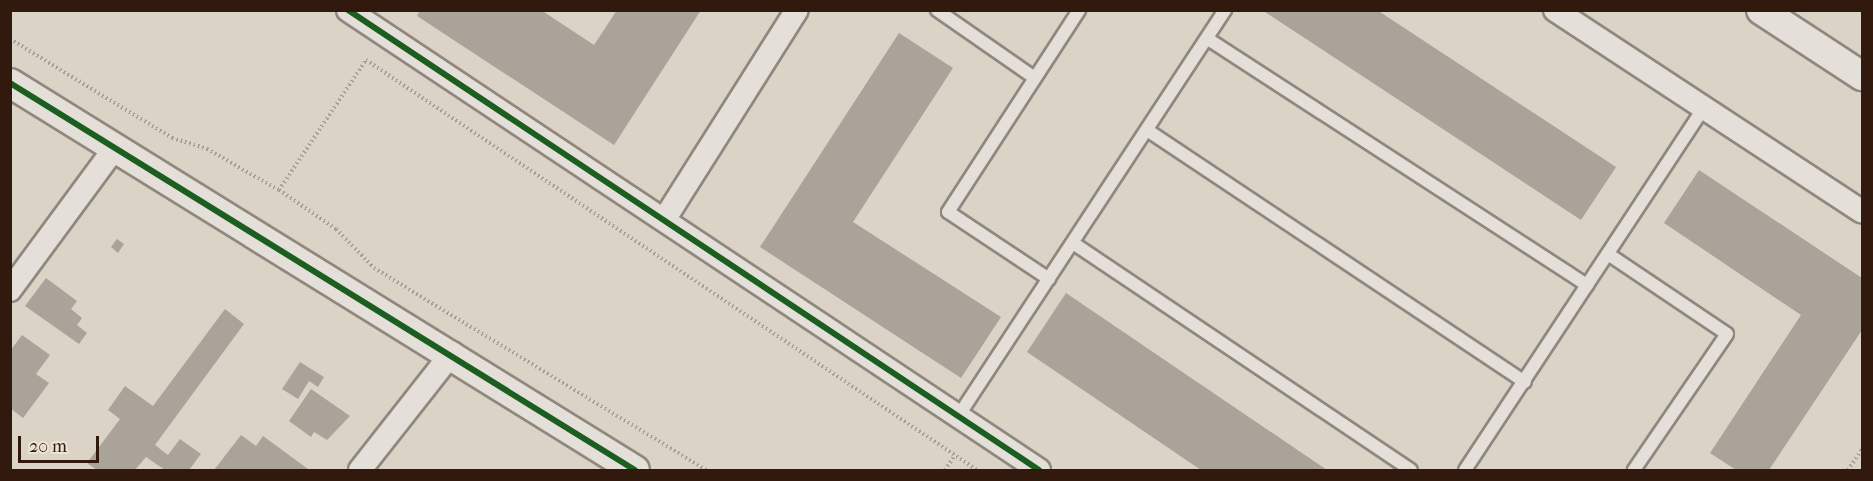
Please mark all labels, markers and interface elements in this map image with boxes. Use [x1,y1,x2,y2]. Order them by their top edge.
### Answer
scale bar [21,424,102,462]
text: 20 m [29,436,67,457]

